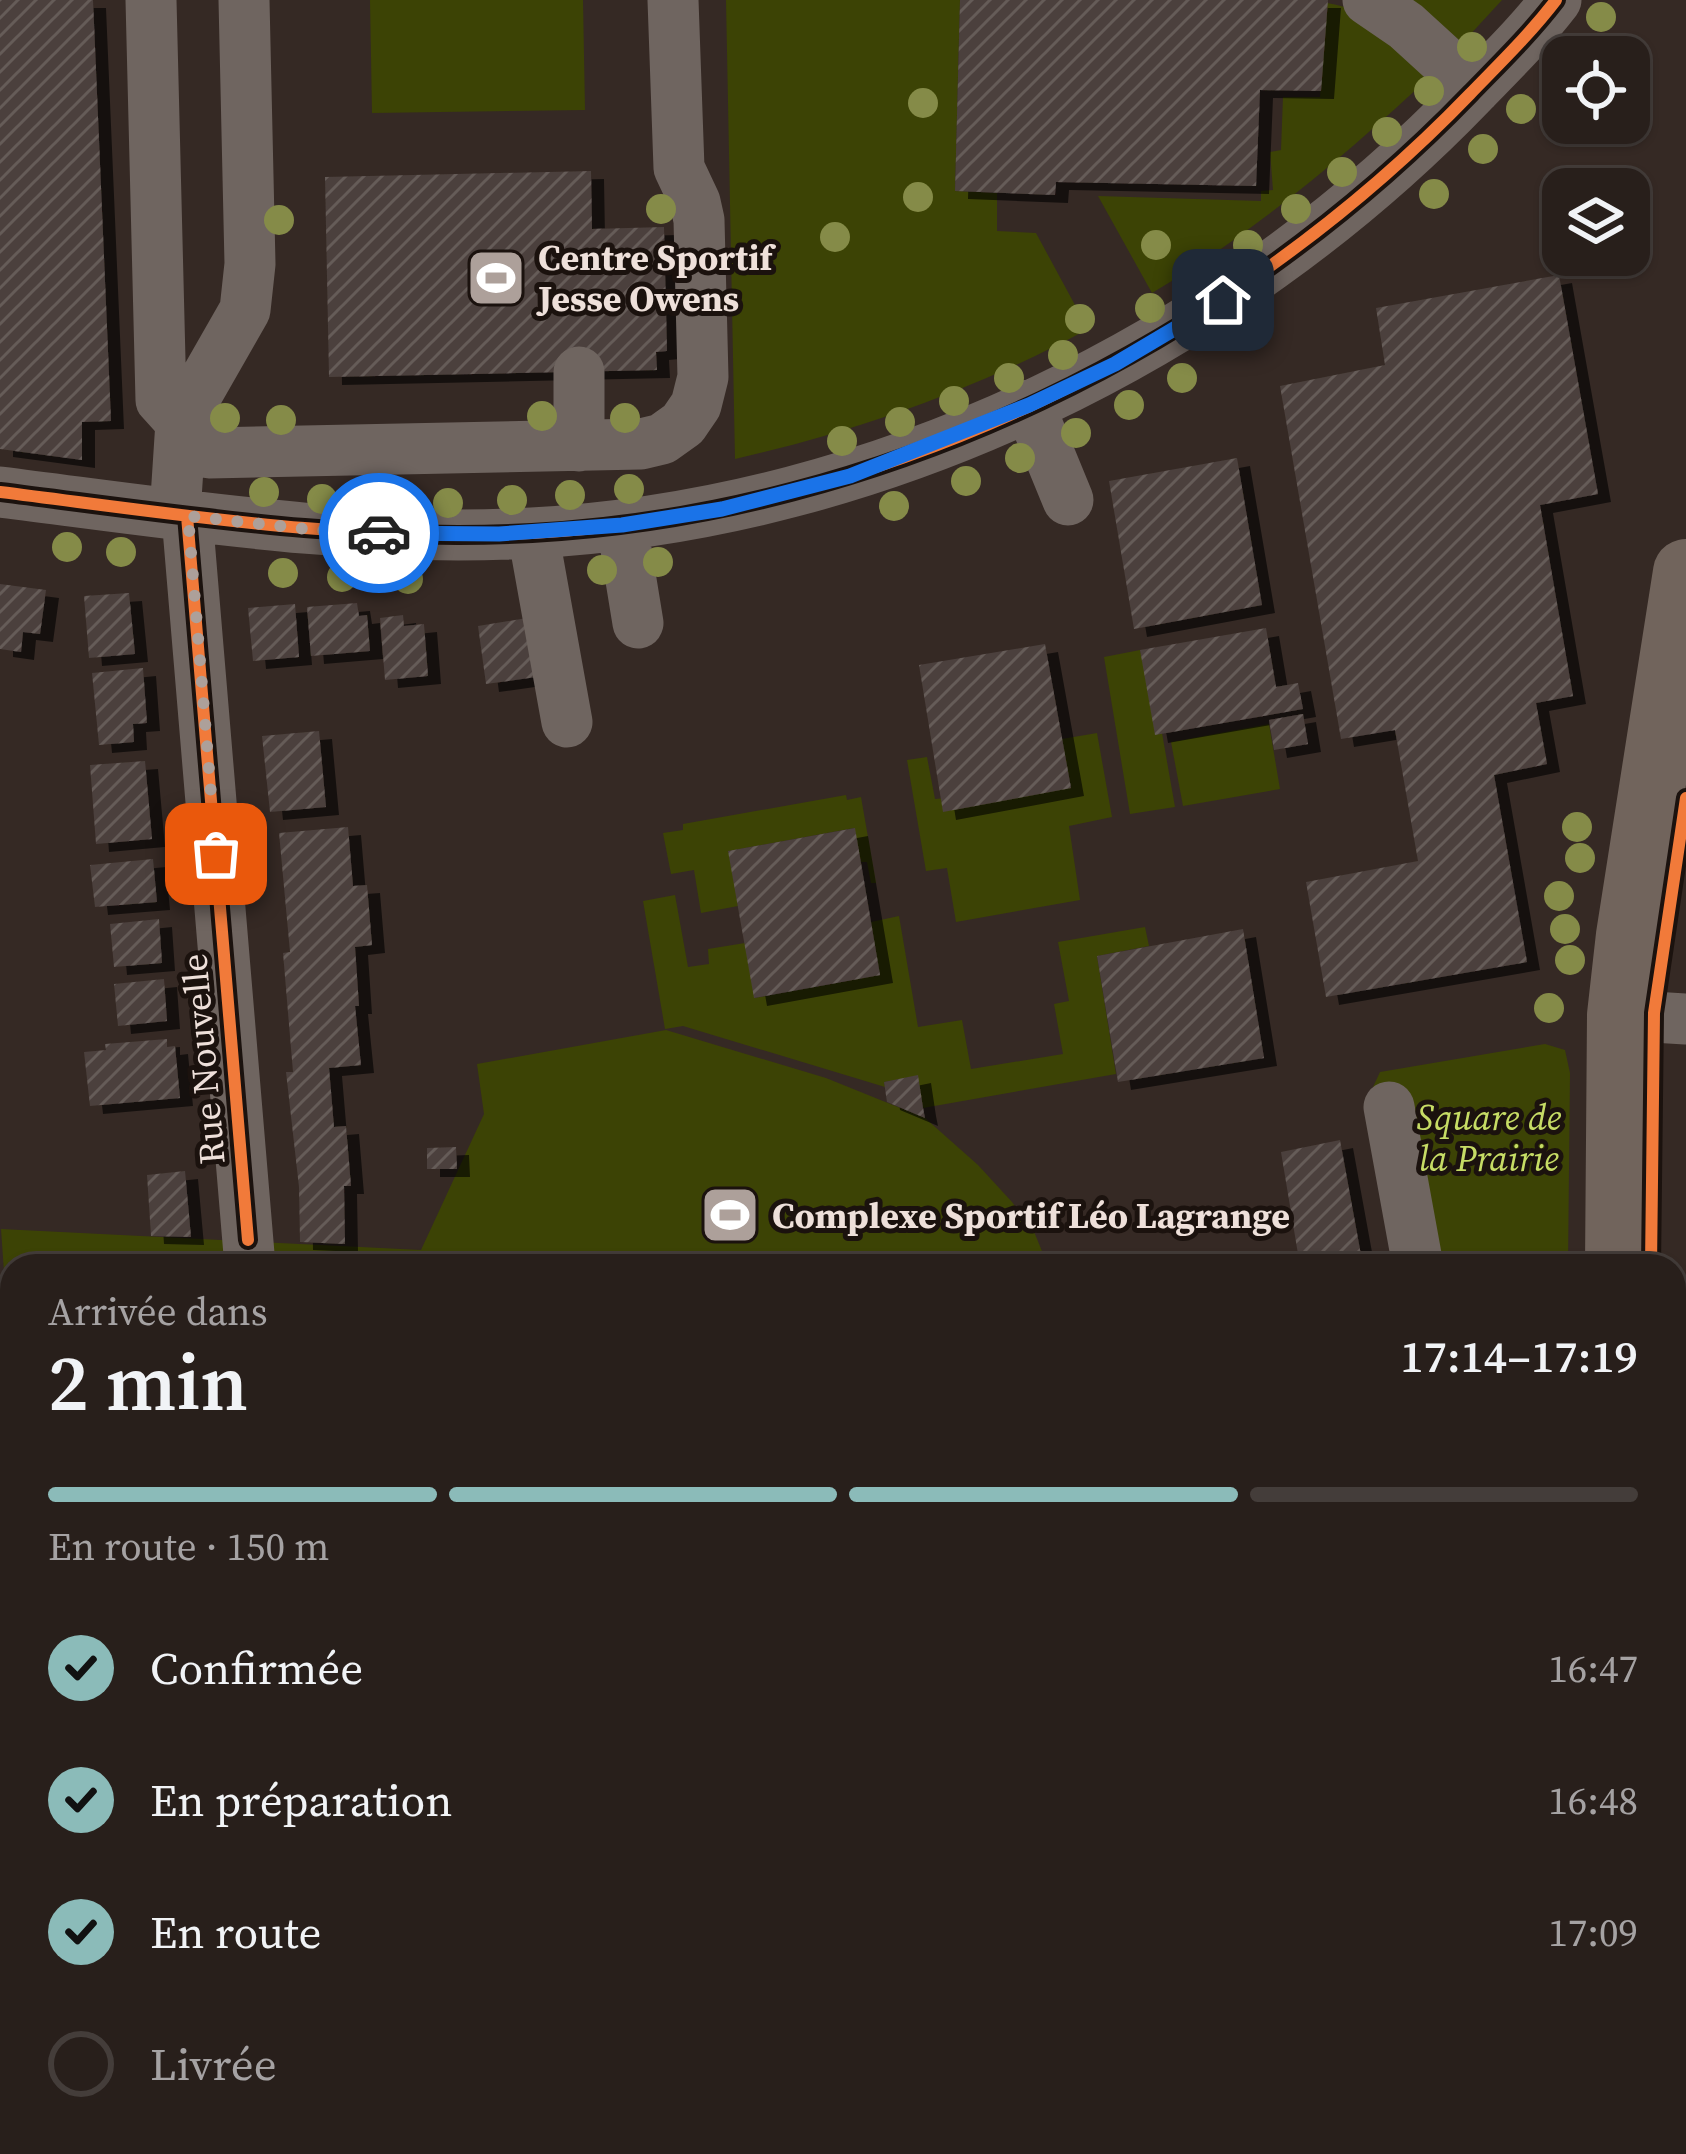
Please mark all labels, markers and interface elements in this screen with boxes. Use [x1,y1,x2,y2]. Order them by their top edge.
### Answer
map controls [1542,36,1650,276]
button: locate [1542,36,1650,144]
button: layers [1542,168,1650,276]
place label: Centre Sportif Jesse Owens [536,233,777,323]
sports icon: Centre Sportif Jesse Owens [465,247,527,309]
pin [1172,249,1274,351]
icon: home [1190,267,1256,333]
courier [319,473,439,593]
icon: car [346,500,412,566]
pin [165,803,267,905]
icon: bag [183,821,249,887]
street label: Rue Nouvelle [169,952,237,1166]
park label: Square de la Prairie [1417,1093,1562,1183]
sports icon: Complexe Sportif Léo Lagrange [699,1184,761,1246]
place label: Complexe Sportif Léo Lagrange [772,1191,1290,1240]
text: Arrivée dans [48,1285,268,1338]
text: 17:14–17:19 [1400,1325,1638,1387]
text: 2 min [48,1329,248,1436]
text: En route · 150 m [48,1520,329,1573]
icon: check [48,1635,114,1701]
text: Confirmée [150,1637,363,1699]
text: 16:47 [1548,1642,1638,1695]
icon: check [48,1767,114,1833]
text: En préparation [150,1769,453,1831]
text: 16:48 [1548,1774,1638,1827]
icon: check [48,1899,114,1965]
text: En route [150,1901,322,1963]
text: 17:09 [1548,1906,1638,1959]
text: Livrée [150,2033,277,2095]

